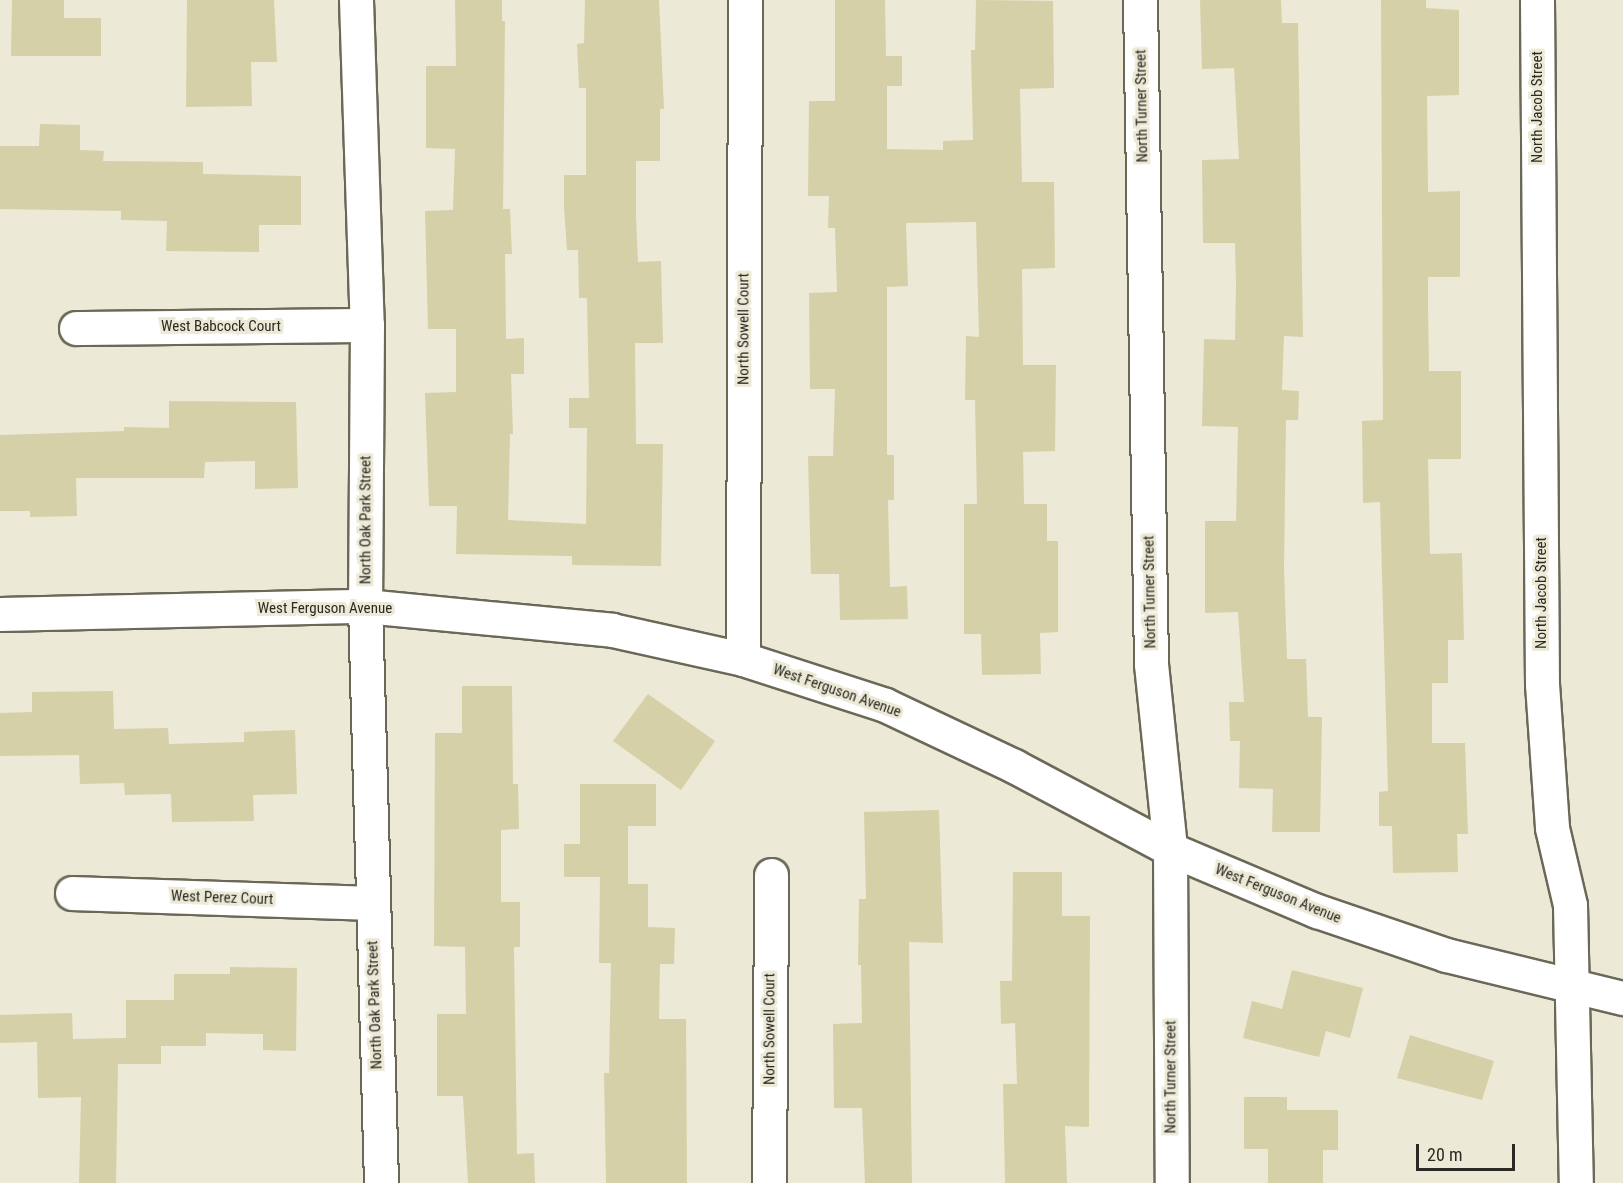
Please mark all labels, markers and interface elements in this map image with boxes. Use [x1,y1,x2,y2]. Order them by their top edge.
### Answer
street label: North Turner Street [1132,49,1152,163]
street label: North Jacob Street [1529,51,1547,163]
street label: North Sowell Court [735,273,753,385]
street label: West Babcock Court [161,318,281,336]
street label: North Oak Park Street [357,456,375,584]
street label: North Turner Street [1140,535,1160,649]
street label: North Jacob Street [1533,537,1551,649]
street label: West Ferguson Avenue [258,600,392,618]
street label: West Ferguson Avenue [771,661,903,721]
street label: West Ferguson Avenue [1212,860,1344,928]
street label: West Perez Court [171,887,273,909]
street label: North Oak Park Street [364,940,386,1070]
street label: North Sowell Court [761,973,779,1085]
street label: North Turner Street [1162,1020,1180,1134]
scale bar [1419,1132,1518,1170]
text: 20 m [1427,1144,1462,1165]

